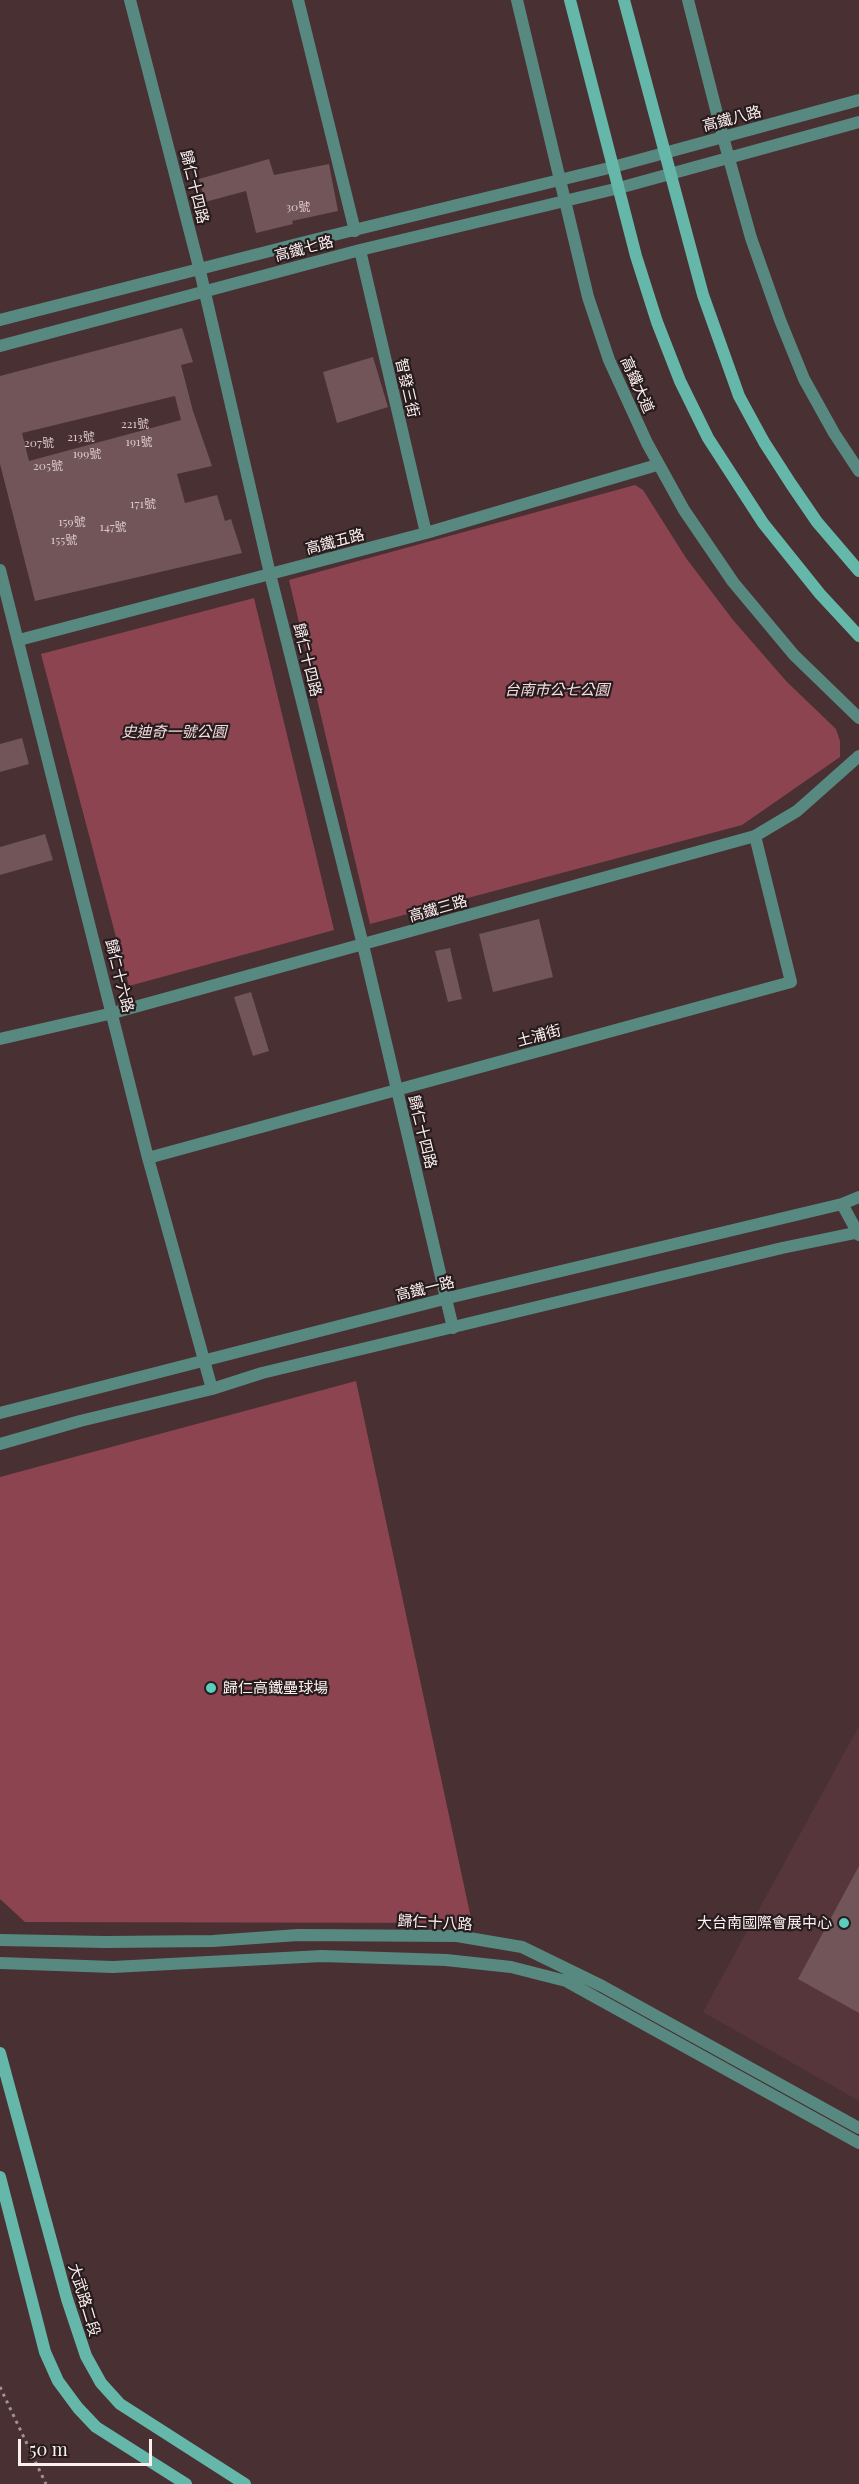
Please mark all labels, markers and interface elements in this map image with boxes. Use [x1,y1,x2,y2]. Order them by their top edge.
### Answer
street label: 高鐵八路 [701,103,763,135]
street label: 歸仁十四路 [176,148,212,226]
house number: 30號 [286,200,310,214]
street label: 高鐵七路 [273,233,335,265]
street label: 高鐵大道 [617,354,657,416]
street label: 智發三街 [391,357,423,419]
house number: 221號 [121,417,149,431]
house number: 213號 [67,430,95,444]
house number: 191號 [126,435,152,449]
house number: 207號 [24,436,54,450]
house number: 199號 [73,447,101,461]
house number: 205號 [33,459,63,473]
house number: 171號 [130,497,156,511]
house number: 159號 [58,515,86,529]
house number: 147號 [99,520,127,534]
street label: 高鐵五路 [304,526,366,558]
house number: 155號 [51,533,77,547]
street label: 歸仁十四路 [289,621,325,699]
park label: 台南市公七公園 [505,681,609,699]
park label: 史迪奇一號公園 [122,723,226,741]
street label: 高鐵三路 [407,892,469,926]
street label: 歸仁十六路 [101,937,137,1015]
street label: 土浦街 [515,1021,563,1051]
street label: 歸仁十四路 [404,1093,440,1171]
street label: 高鐵一路 [394,1273,456,1305]
place label: 歸仁高鐵壘球場 [223,1679,328,1697]
marker: 歸仁高鐵壘球場 [204,1681,218,1695]
street label: 歸仁十八路 [397,1912,473,1934]
place label: 大台南國際會展中心 [697,1914,832,1932]
marker: 大台南國際會展中心 [837,1916,851,1930]
street label: 大武路二段 [64,2262,104,2338]
scale bar [21,2427,154,2465]
text: 50 m [29,2437,68,2461]

